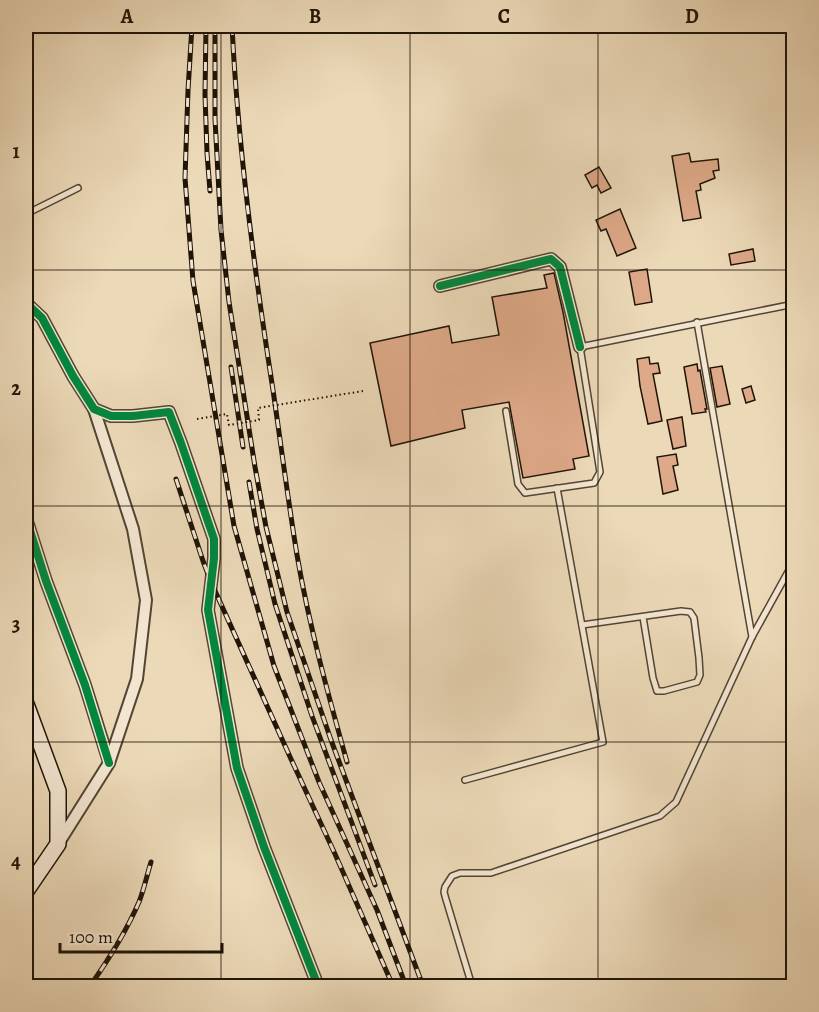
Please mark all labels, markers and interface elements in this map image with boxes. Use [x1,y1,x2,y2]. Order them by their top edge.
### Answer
text: A [120,3,134,30]
text: B [309,3,321,30]
text: C [498,3,510,30]
text: D [685,3,699,30]
text: 1 [12,138,20,165]
text: 2 [11,375,21,402]
text: 3 [12,611,20,638]
text: 4 [11,848,21,875]
scale bar [60,916,222,954]
text: 100 m [69,925,113,949]

